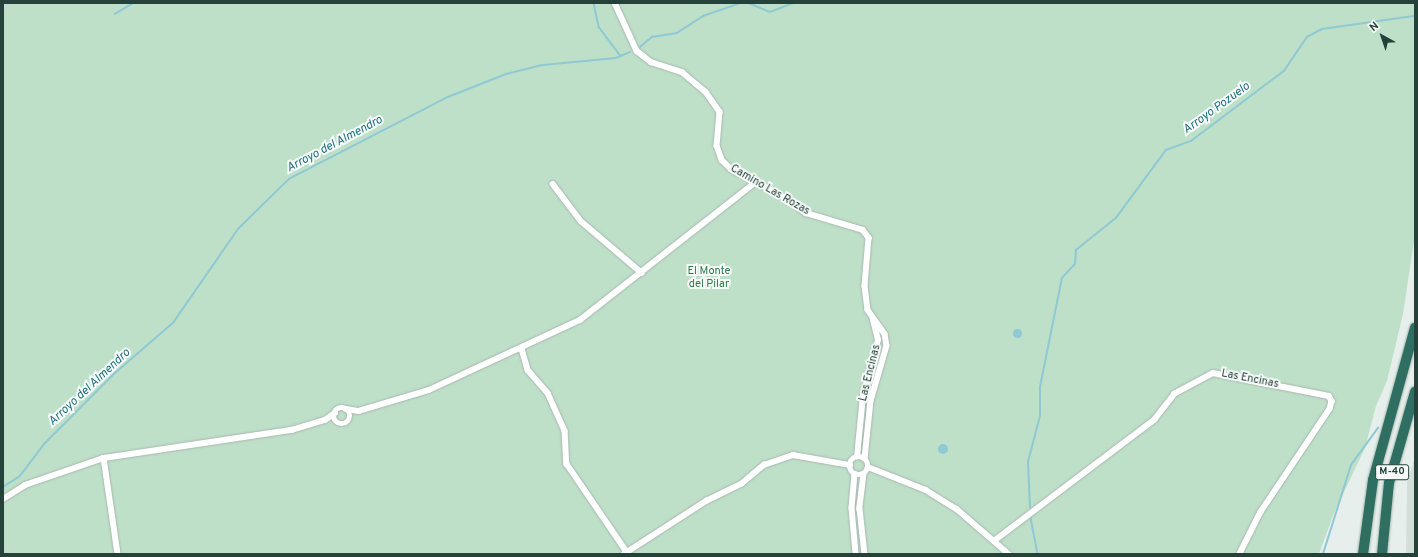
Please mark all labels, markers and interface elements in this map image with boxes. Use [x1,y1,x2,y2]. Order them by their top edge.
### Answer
north arrow [1362,16,1402,56]
text: N [1367,19,1382,35]
water label: Arroyo Pozuelo [1181,80,1253,138]
water label: Arroyo del Almendro [284,114,386,176]
street label: Camino Las Rozas [728,162,812,218]
park label: El Monte del Pilar [688,265,730,291]
street label: Las Encinas [857,343,883,403]
water label: Arroyo del Almendro [46,346,134,430]
street label: Las Encinas [1220,367,1280,391]
road number: M-40 [1375,464,1409,480]

